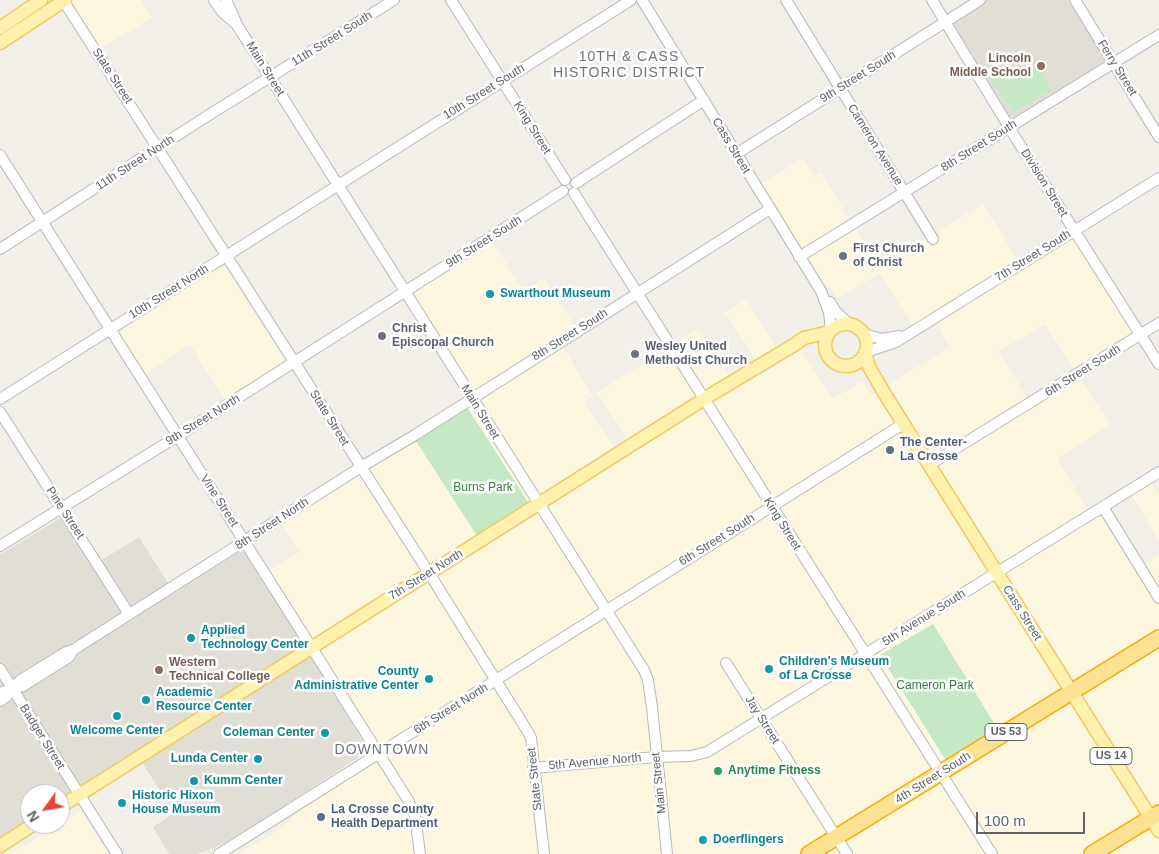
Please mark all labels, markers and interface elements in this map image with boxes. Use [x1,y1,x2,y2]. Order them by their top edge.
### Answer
street label: 11th Street South [289,8,375,70]
street label: Ferry Street [1094,37,1140,99]
street label: Main Street [243,39,287,99]
street label: State Street [89,46,135,106]
street label: 9th Street South [817,48,899,106]
district label: 10TH & CASS HISTORIC DISTRICT [551,49,707,82]
place label: Lincoln Middle School [950,52,1031,80]
marker: Lincoln Middle School [1035,60,1047,72]
street label: 10th Street South [441,61,527,123]
street label: King Street [510,99,554,157]
street label: Cameron Avenue [844,102,906,188]
street label: Cass Street [709,115,753,177]
street label: 8th Street South [938,117,1020,175]
street label: 11th Street North [93,132,177,194]
street label: Division Street [1017,146,1071,220]
street label: 9th Street South [443,213,525,271]
street label: 7th Street South [992,227,1074,285]
place label: First Church of Christ [853,242,924,270]
marker: First Church of Christ [837,250,849,262]
street label: 10th Street North [126,262,212,322]
place label: Swarthout Museum [500,287,611,301]
marker: Swarthout Museum [484,288,496,300]
street label: 8th Street South [529,306,611,364]
place label: Christ Episcopal Church [392,322,494,350]
marker: Christ Episcopal Church [376,330,388,342]
place label: Wesley United Methodist Church [645,340,747,368]
street label: 6th Street South [1042,342,1124,400]
marker: Wesley United Methodist Church [629,348,641,360]
street label: Main Street [458,382,502,442]
street label: State Street [306,387,352,449]
street label: 9th Street North [163,391,243,449]
place label: The Center- La Crosse [900,436,967,464]
marker: The Center- La Crosse [884,444,896,456]
street label: Vine Street [197,472,241,530]
park label: Burns Park [453,481,513,495]
street label: Pine Street [43,484,87,542]
street label: 8th Street North [233,495,311,553]
street label: King Street [760,495,804,553]
street label: 6th Street South [676,511,758,569]
street label: 7th Street North [386,546,466,604]
street label: Cass Street [999,583,1045,643]
street label: 5th Avenue South [880,587,968,649]
place label: Applied Technology Center [201,624,309,652]
marker: Applied Technology Center [185,632,197,644]
place label: Children's Museum of La Crosse [779,655,889,683]
place label: Western Technical College [169,656,270,684]
marker: Children's Museum of La Crosse [763,663,775,675]
marker: Western Technical College [153,664,165,676]
place label: County Administrative Center [294,665,419,693]
marker: County Administrative Center [423,673,435,685]
park label: Cameron Park [896,679,974,693]
street label: 6th Street North [411,680,491,738]
place label: Academic Resource Center [156,686,252,714]
street label: Jay Street [742,693,782,747]
marker: Academic Resource Center [140,694,152,706]
street label: Badger Street [16,702,68,772]
marker: Welcome Center [111,710,123,722]
place label: Welcome Center [70,724,164,738]
road number: US 53 [985,724,1027,740]
place label: Coleman Center [223,726,315,740]
marker: Coleman Center [319,727,331,739]
district label: DOWNTOWN [334,742,430,758]
street label: State Street [525,747,545,811]
road number: US 14 [1090,748,1132,764]
street label: 4th Street South [892,749,974,807]
street label: 5th Avenue North [548,751,642,773]
place label: Lunda Center [171,752,248,766]
street label: Main Street [649,752,669,814]
marker: Lunda Center [252,753,264,765]
place label: Anytime Fitness [728,764,821,778]
marker: Anytime Fitness [712,765,724,777]
place label: Kumm Center [204,774,283,788]
marker: Kumm Center [188,775,200,787]
north arrow [20,784,70,834]
place label: Historic Hixon House Museum [132,789,221,817]
marker: Historic Hixon House Museum [116,797,128,809]
scale bar [979,802,1088,834]
place label: La Crosse County Health Department [331,803,438,831]
text: N [24,808,43,825]
marker: La Crosse County Health Department [315,811,327,823]
text: 100 m [984,812,1026,829]
place label: Doerflingers [713,833,784,847]
marker: Doerflingers [697,834,709,846]

